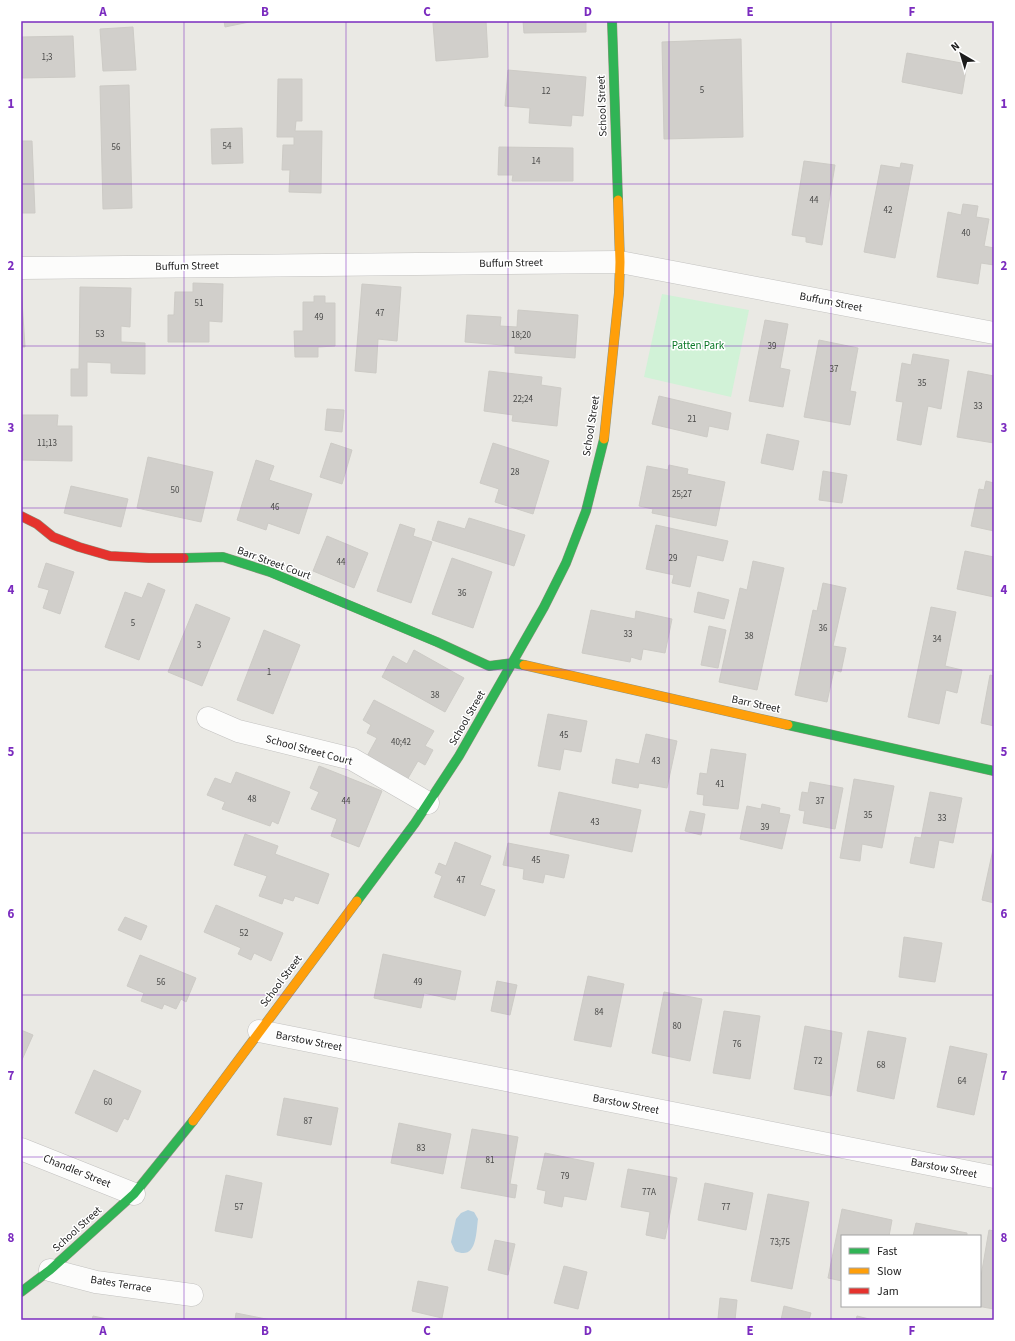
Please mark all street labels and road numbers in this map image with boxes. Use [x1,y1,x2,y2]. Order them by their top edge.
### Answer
street label: School Street [593,75,611,137]
street label: Buffum Street [479,255,543,271]
street label: Buffum Street [155,258,219,274]
street label: Buffum Street [798,289,864,315]
street label: School Street [579,394,603,457]
street label: Barr Street Court [235,543,313,583]
street label: School Street [445,687,489,748]
street label: Barr Street [730,692,782,717]
street label: School Street Court [264,731,354,769]
street label: School Street [257,952,306,1010]
street label: Barstow Street [275,1027,344,1055]
street label: Barstow Street [592,1090,661,1118]
street label: Chandler Street [41,1151,113,1191]
street label: Barstow Street [910,1154,979,1182]
street label: School Street [49,1203,105,1255]
street label: Bates Terrace [89,1272,153,1296]

